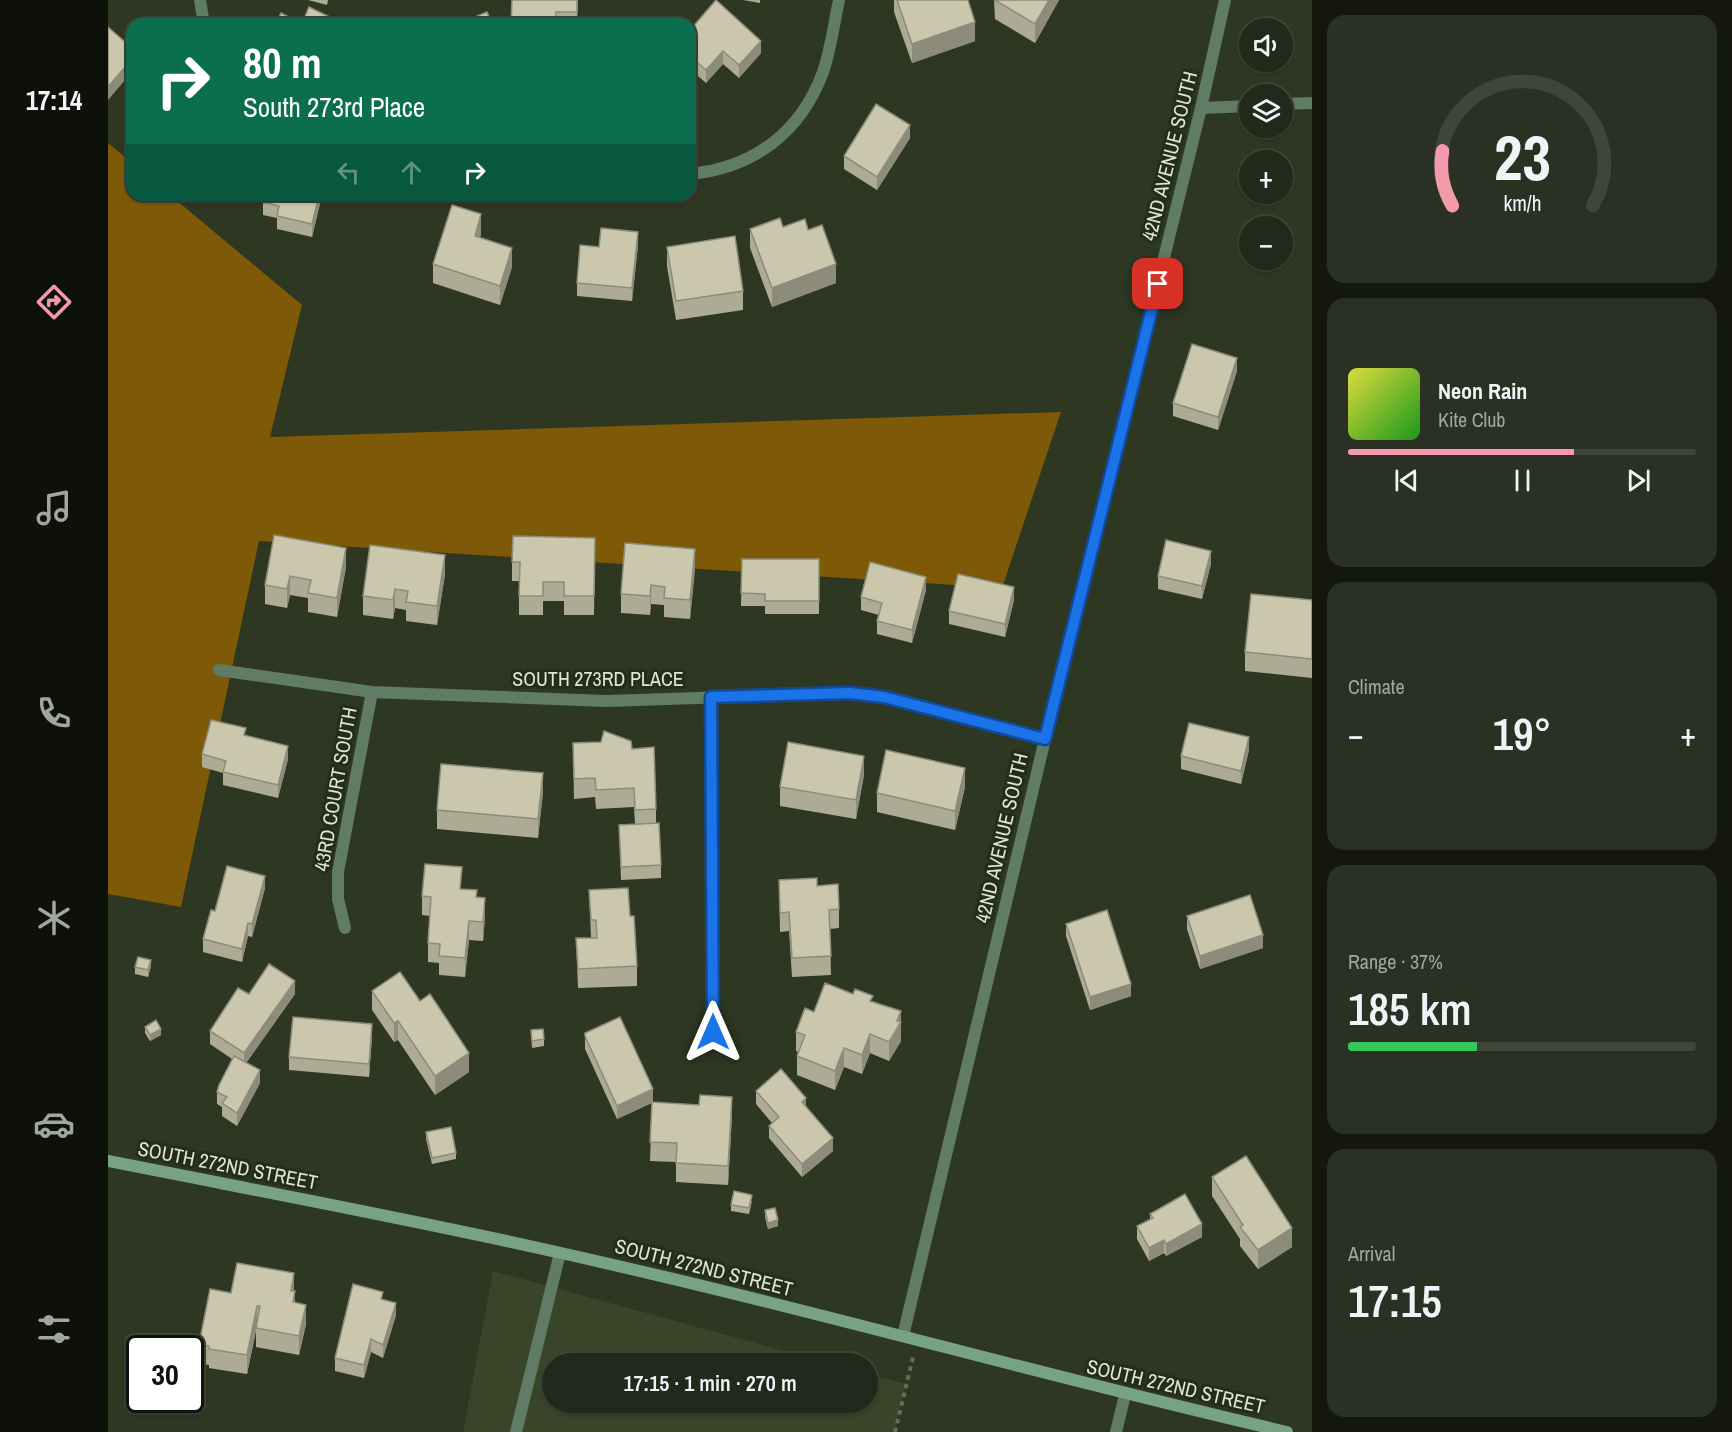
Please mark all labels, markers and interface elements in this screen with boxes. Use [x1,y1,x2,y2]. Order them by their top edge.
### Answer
map controls [1239,18,1293,270]
button: sound [1239,18,1293,72]
text: 80 m [243,35,322,91]
icon: right [144,42,222,120]
street label: 42ND AVENUE SOUTH [1135,68,1203,244]
text: 17:14 [26,82,82,118]
button: layers [1239,84,1293,138]
text: South 273rd Place [243,89,425,125]
text: 23 [1494,115,1550,199]
button: + [1239,150,1293,204]
icon: left [332,156,365,189]
icon: ahead [395,156,428,189]
icon: right [458,156,491,189]
text: km/h [1503,190,1541,219]
button: − [1239,216,1293,270]
pin [1132,258,1183,309]
icon: arrive [1141,267,1174,300]
icon: directions [33,281,75,323]
text: Neon Rain [1438,376,1527,406]
text: Kite Club [1438,406,1505,433]
icon: previous [1390,464,1423,497]
icon: pause [1506,464,1539,497]
icon: next [1622,464,1655,497]
icon: music [33,487,75,529]
street label: SOUTH 273RD PLACE [512,665,684,692]
text: Climate [1348,673,1405,700]
icon: phone [33,692,75,734]
text: 19° [1492,703,1552,764]
street label: 43RD COURT SOUTH [307,705,363,873]
text: − [1348,712,1364,756]
text: + [1680,712,1696,756]
street label: 42ND AVENUE SOUTH [968,750,1034,926]
icon: climate [33,897,75,939]
text: Range · 37% [1348,948,1443,975]
text: 185 km [1348,978,1472,1039]
position arrow [681,1000,745,1064]
icon: car [33,1103,75,1145]
street label: SOUTH 272ND STREET [136,1134,320,1196]
street label: SOUTH 272ND STREET [612,1232,796,1302]
text: Arrival [1348,1240,1395,1267]
text: 17:15 [1348,1270,1442,1331]
icon: filters [33,1308,75,1350]
speed limit sign: 30 [126,1335,204,1413]
street label: SOUTH 272ND STREET [1084,1352,1268,1420]
text: 17:15 · 1 min · 270 m [623,1368,797,1398]

